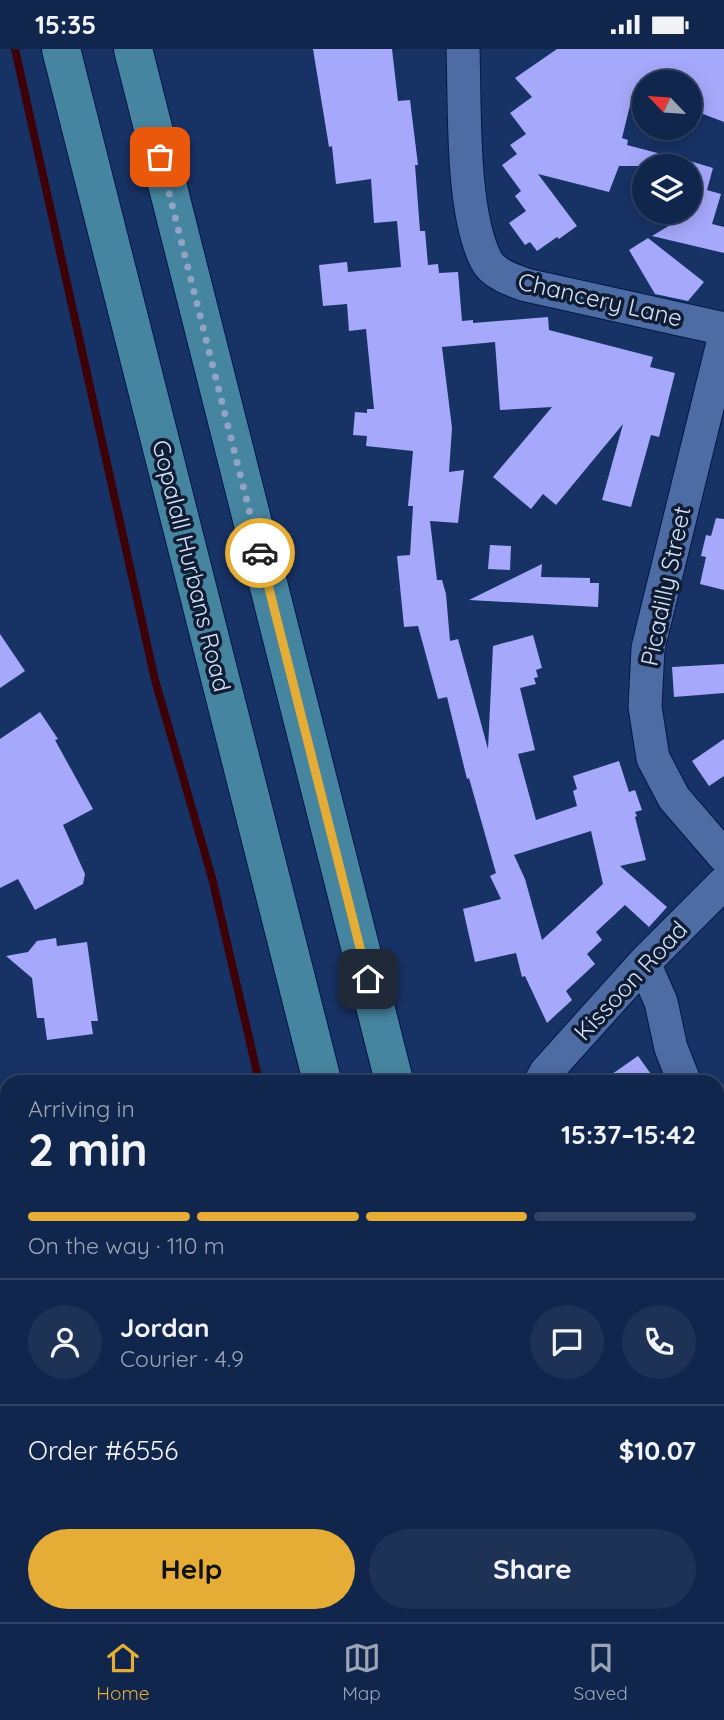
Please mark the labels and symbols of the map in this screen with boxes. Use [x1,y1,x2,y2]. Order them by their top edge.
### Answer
north arrow [632,70,702,140]
pin [130,127,190,187]
street label: Chancery Lane [515,266,685,333]
street label: Gopalall Hurbans Road [146,437,238,695]
street label: Picadilly Street [633,503,697,668]
courier [225,518,295,588]
street label: Kissoon Road [567,914,693,1046]
pin [338,949,398,1009]

